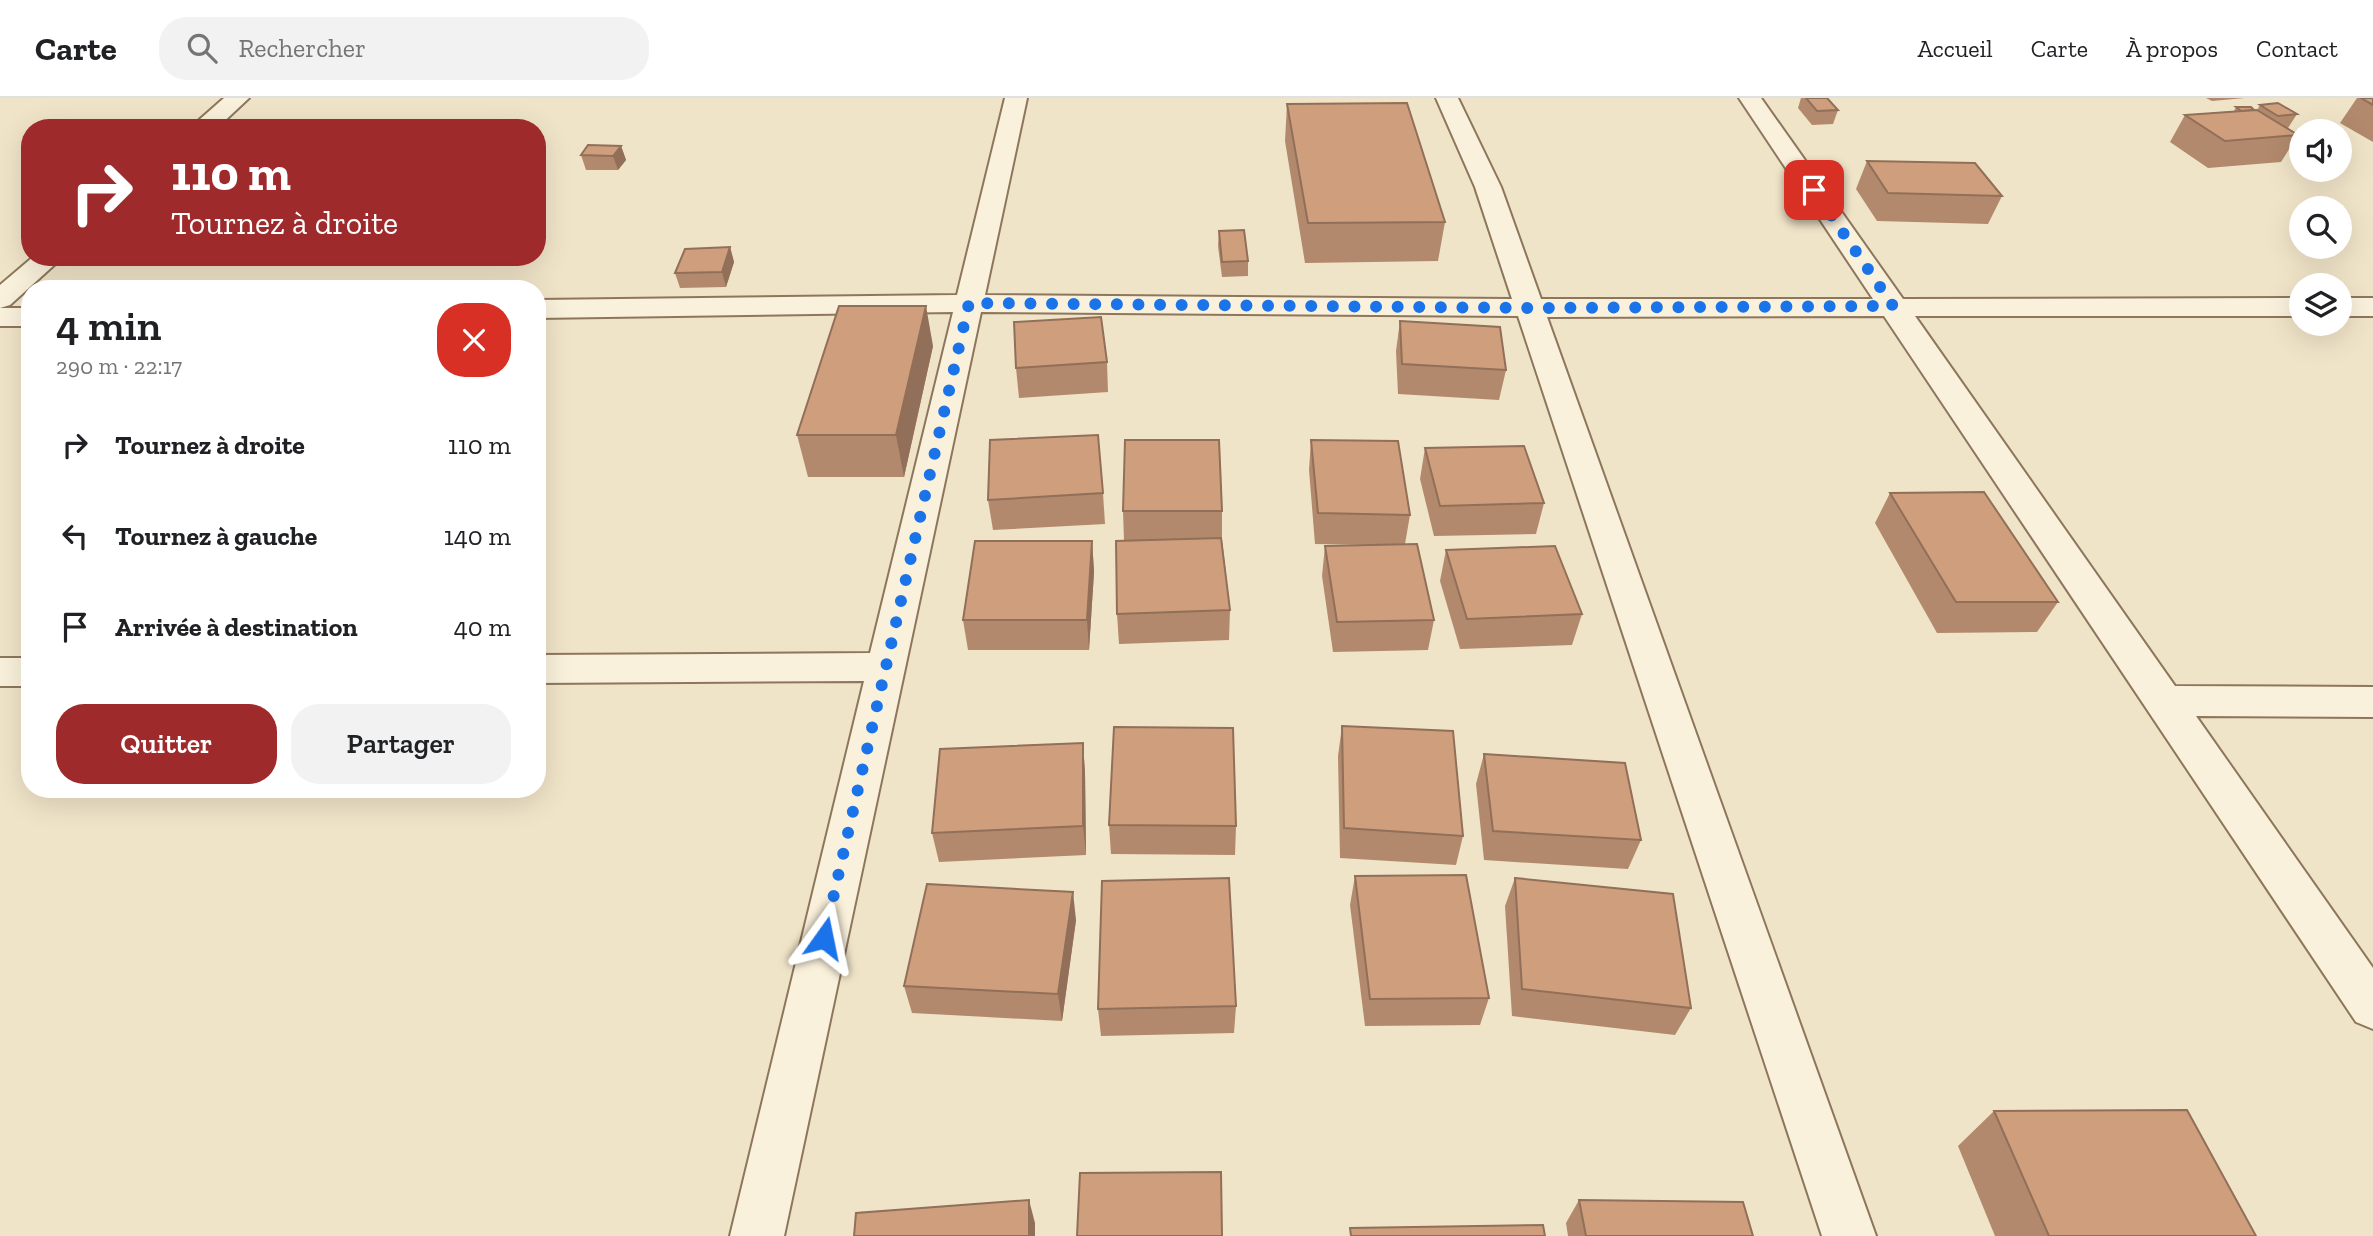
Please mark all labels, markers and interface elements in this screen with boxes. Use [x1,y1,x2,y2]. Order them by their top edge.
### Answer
search box [159,17,649,80]
text: Carte [35,29,117,68]
icon: search [183,29,221,67]
text: Rechercher [239,32,366,64]
text: Accueil [1917,34,1993,63]
text: Carte [2031,34,2088,63]
text: À propos [2126,34,2218,63]
text: Contact [2256,34,2338,63]
map controls [2289,119,2352,336]
button: sound [2289,119,2352,182]
text: 110 m [171,144,291,203]
icon: right [56,147,147,238]
pin [1784,160,1844,220]
icon: arrive [1795,171,1833,209]
button: search [2289,196,2352,259]
text: Tournez à droite [171,204,398,242]
button: layers [2289,273,2352,336]
text: 4 min [56,300,161,351]
button: close [437,303,511,377]
text: 290 m · 22:17 [56,352,182,380]
icon: right [56,426,94,464]
text: Tournez à droite [115,429,305,461]
text: 110 m [448,429,511,461]
icon: left [56,517,94,555]
text: Tournez à gauche [115,520,317,552]
text: 140 m [444,520,511,552]
icon: arrive [56,608,94,646]
text: Arrivée à destination [115,611,358,643]
text: 40 m [454,611,511,643]
button: Quitter [56,704,277,784]
button: Partager [291,704,511,784]
position arrow [787,901,861,975]

